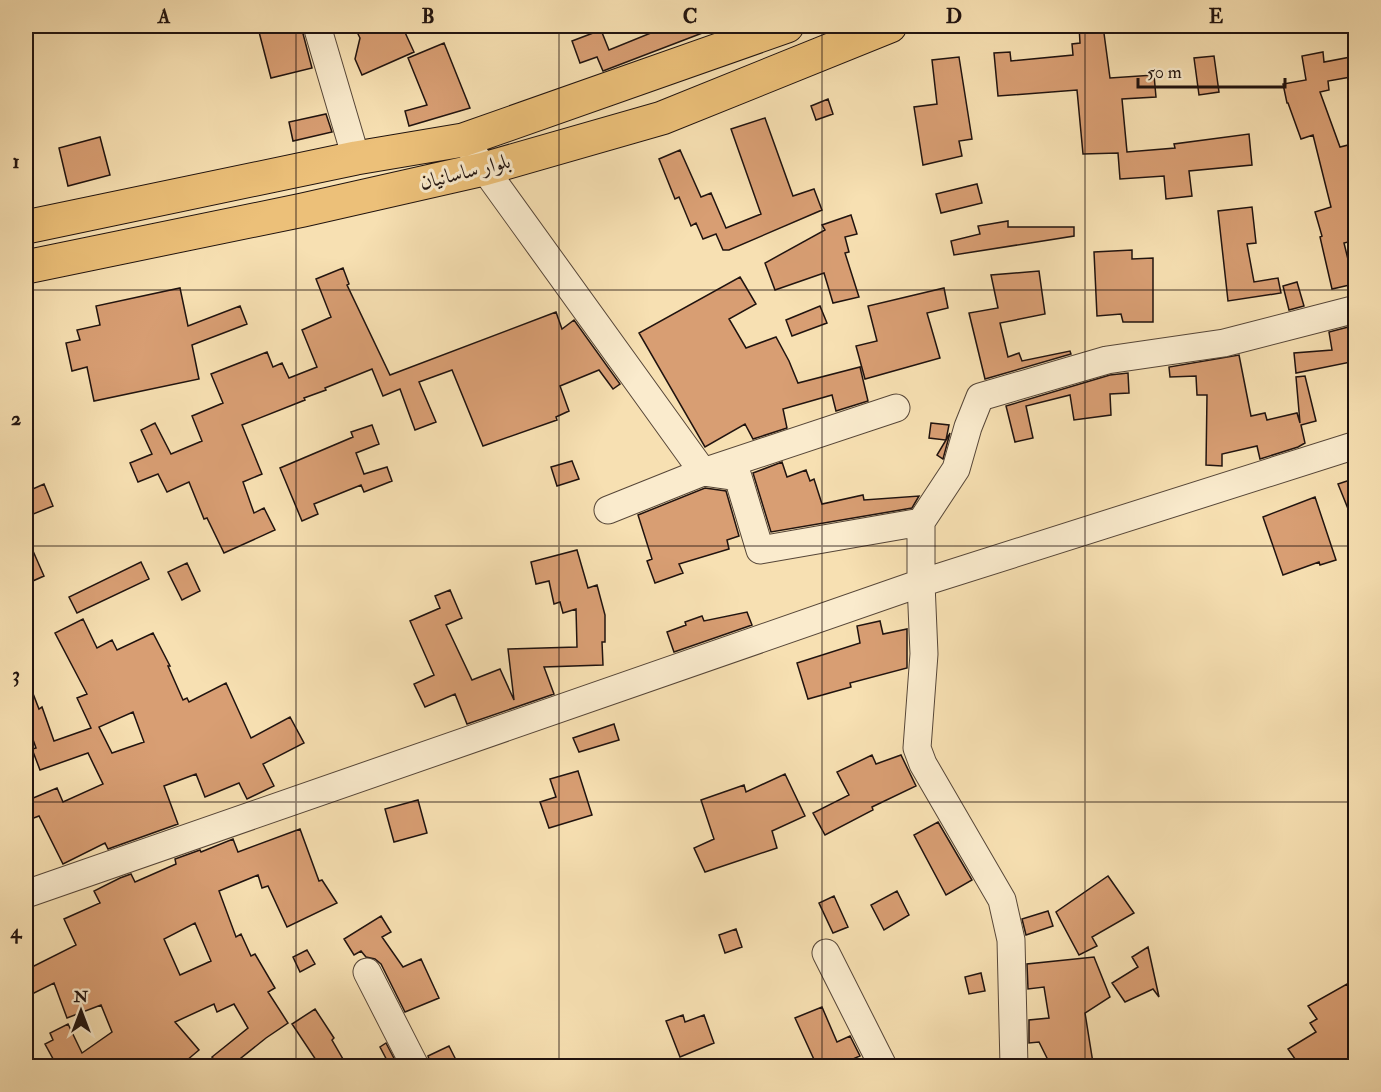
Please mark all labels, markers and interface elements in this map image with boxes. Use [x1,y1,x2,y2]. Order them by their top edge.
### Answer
text: A [157,4,171,29]
text: B [421,4,435,29]
text: C [683,4,697,29]
text: D [946,4,962,29]
text: E [1209,4,1224,29]
scale bar [1138,51,1285,89]
text: 50 m [1147,61,1182,84]
street label: بلوار ساسانیان [417,148,513,196]
text: 1 [12,149,20,174]
text: 2 [11,406,21,431]
text: 3 [12,662,20,687]
text: 4 [10,919,23,944]
north arrow [51,981,111,1041]
text: N [73,987,89,1007]

